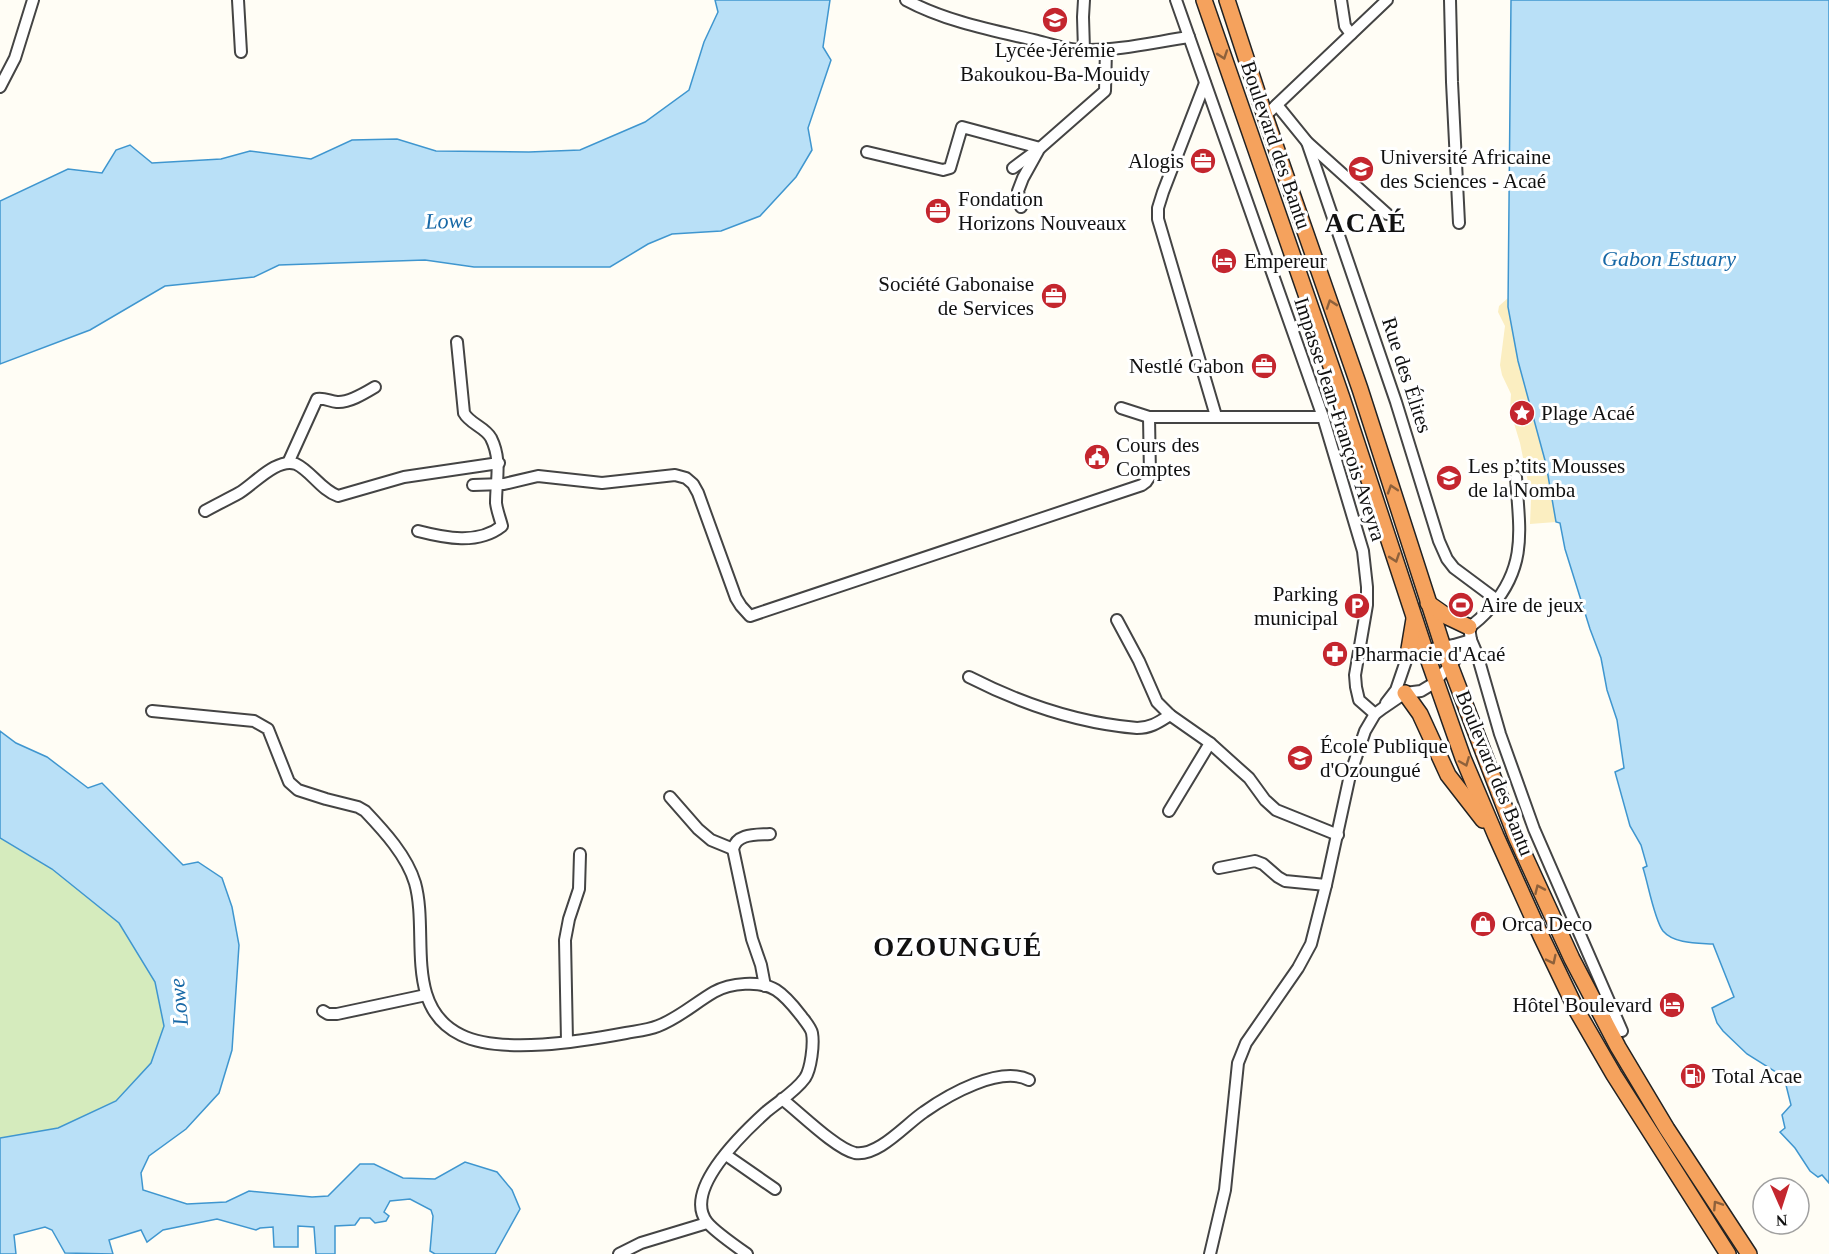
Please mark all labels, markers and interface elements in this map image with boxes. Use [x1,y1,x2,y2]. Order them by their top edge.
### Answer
school or university icon: Lycée Jérémie Bakoukou-Ba-Mouidy [1040,5,1070,35]
place label: Lycée Jérémie Bakoukou-Ba-Mouidy [960,38,1151,86]
one-way arrow [1215,50,1228,60]
street label: Boulevard des Bantu [1236,58,1316,233]
place label: Université Africaine des Sciences - Acaé [1380,145,1551,193]
office icon: Alogis [1188,146,1218,176]
place label: Alogis [1128,149,1184,173]
school or university icon: Université Africaine des Sciences - Acaé [1346,154,1376,184]
place label: Fondation Horizons Nouveaux [958,187,1127,235]
office icon: Fondation Horizons Nouveaux [923,196,953,226]
water label: Lowe [424,207,474,234]
district label: ACAÉ [1325,208,1407,238]
hotel icon: Empereur [1209,246,1239,276]
water label: Gabon Estuary [1602,246,1736,271]
place label: Empereur [1244,249,1327,273]
place label: Société Gabonaise de Services [878,272,1034,320]
office icon: Société Gabonaise de Services [1039,281,1069,311]
street label: Impasse Jean-François Aveyra [1289,294,1391,545]
one-way arrow [1325,299,1338,310]
street label: Rue des Élites [1377,314,1437,436]
office icon: Nestlé Gabon [1249,351,1279,381]
place label: Nestlé Gabon [1129,354,1244,378]
place icon: Plage Acaé [1507,398,1537,428]
place label: Plage Acaé [1541,401,1635,425]
place label: Cours des Comptes [1116,433,1199,481]
public building icon: Cours des Comptes [1082,442,1112,472]
place label: Les p’tits Mousses de la Nomba [1468,454,1625,502]
school or university icon: Les p’tits Mousses de la Nomba [1434,463,1464,493]
one-way arrow [1387,484,1399,495]
one-way arrow [1387,552,1400,563]
place label: Parking municipal [1254,582,1338,630]
sports icon: Aire de jeux [1446,590,1476,620]
parking icon: Parking municipal [1342,591,1372,621]
place label: Aire de jeux [1480,593,1584,617]
pharmacy icon: Pharmacie d'Acaé [1320,639,1350,669]
place label: Pharmacie d'Acaé [1354,642,1505,666]
street label: Boulevard des Bantu [1451,687,1539,860]
place label: École Publique d'Ozoungué [1320,734,1448,782]
school or university icon: École Publique d'Ozoungué [1285,743,1315,773]
one-way arrow [1458,756,1470,767]
one-way arrow [1535,884,1547,895]
shop icon: Orca Deco [1468,909,1498,939]
place label: Orca Deco [1502,912,1592,936]
district label: OZOUNGUÉ [873,932,1043,962]
one-way arrow [1545,953,1557,964]
water label: Lowe [164,977,193,1028]
hotel icon: Hôtel Boulevard [1657,990,1687,1020]
place label: Hôtel Boulevard [1513,993,1652,1017]
fuel station icon: Total Acae [1678,1061,1708,1091]
place label: Total Acae [1712,1064,1802,1088]
north arrow [1751,1176,1811,1236]
one-way arrow [1713,1201,1724,1212]
text: N [1775,1212,1788,1229]

